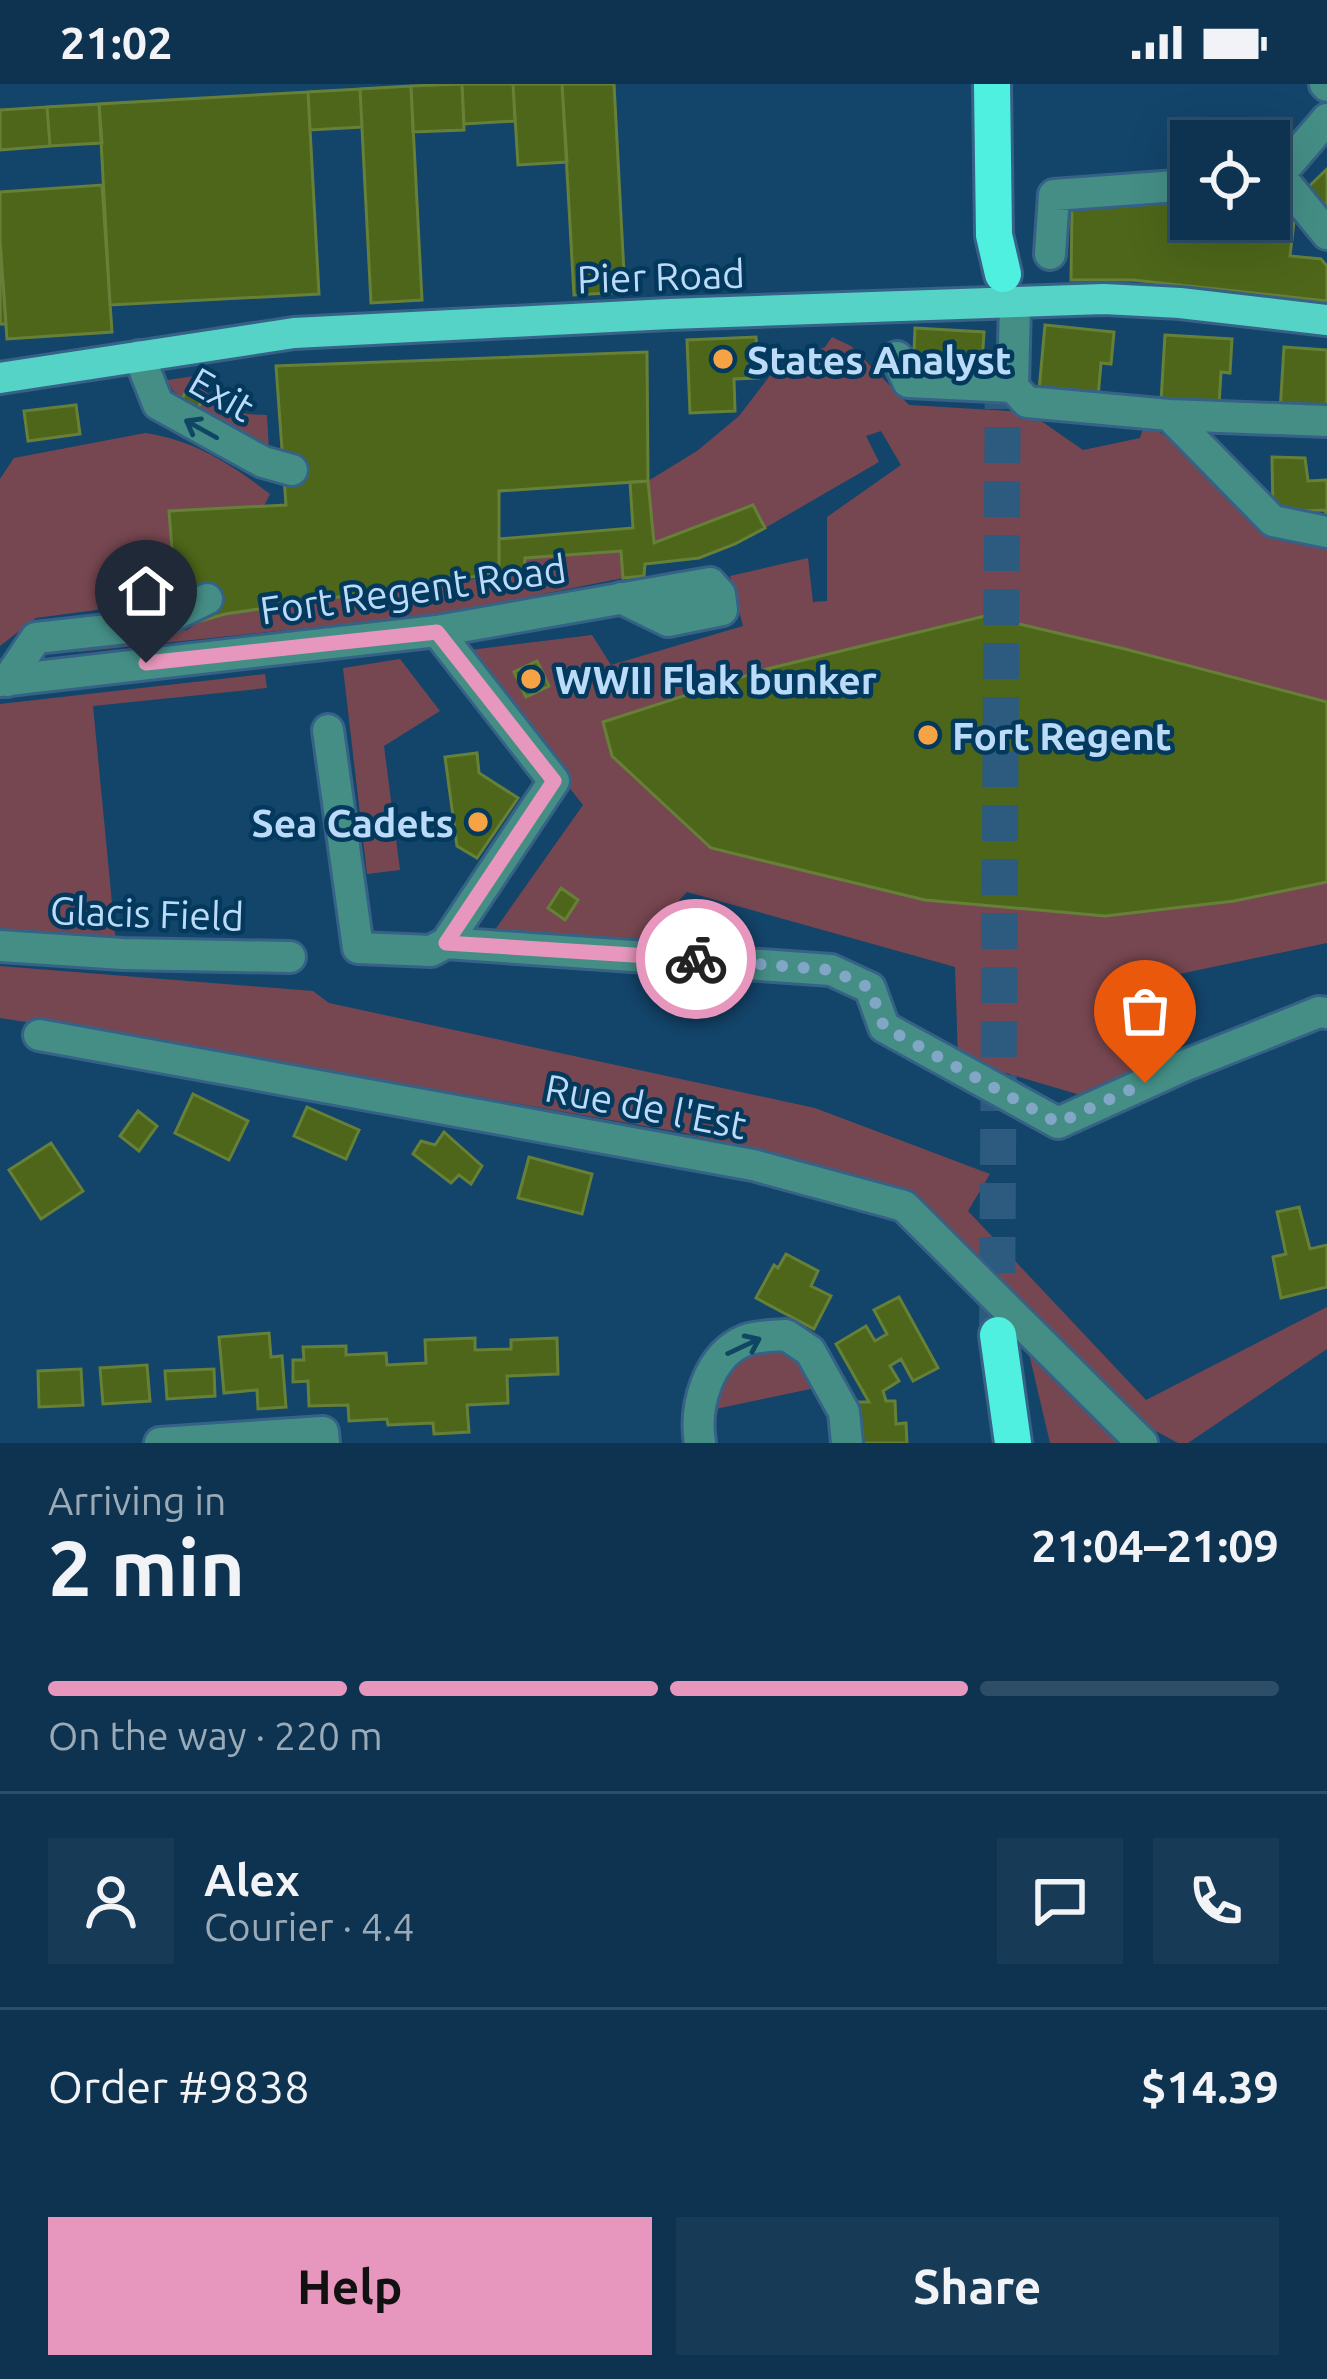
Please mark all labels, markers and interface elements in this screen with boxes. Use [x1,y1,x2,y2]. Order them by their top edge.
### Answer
text: 21:02 [60,17,173,68]
map controls [1170,120,1290,240]
button: locate [1170,120,1290,240]
street label: Pier Road [576,252,746,300]
place label: States Analyst [747,338,1012,381]
marker: States Analyst [710,346,736,372]
street label: Exit [182,359,262,429]
one-way arrow [184,417,219,440]
pin [95,540,197,663]
street label: Fort Regent Road [257,546,569,632]
icon: home [113,558,179,624]
place label: WWII Flak bunker [555,658,877,701]
marker: WWII Flak bunker [518,666,544,692]
place label: Fort Regent [952,714,1172,757]
marker: Fort Regent [915,722,941,748]
place label: Sea Cadets [252,801,454,844]
marker: Sea Cadets [465,809,491,835]
street label: Glacis Field [49,888,245,938]
courier [636,899,756,1019]
icon: bike [663,926,729,992]
pin [1094,960,1196,1083]
icon: bag [1112,978,1178,1044]
street label: Rue de l'Est [542,1065,750,1147]
one-way arrow [726,1334,762,1356]
text: Arriving in [48,1479,226,1522]
text: 21:04–21:09 [1031,1520,1279,1571]
text: 2 min [48,1523,245,1611]
text: On the way · 220 m [48,1714,383,1757]
button: person [48,1838,174,1964]
button: chat [997,1838,1123,1964]
button: phone [1153,1838,1279,1964]
text: Alex [204,1854,300,1905]
text: Courier · 4.4 [204,1905,415,1948]
text: Order #9838 [48,2061,310,2112]
text: $14.39 [1141,2061,1279,2112]
button: Help [48,2217,652,2355]
button: Share [676,2217,1279,2355]

